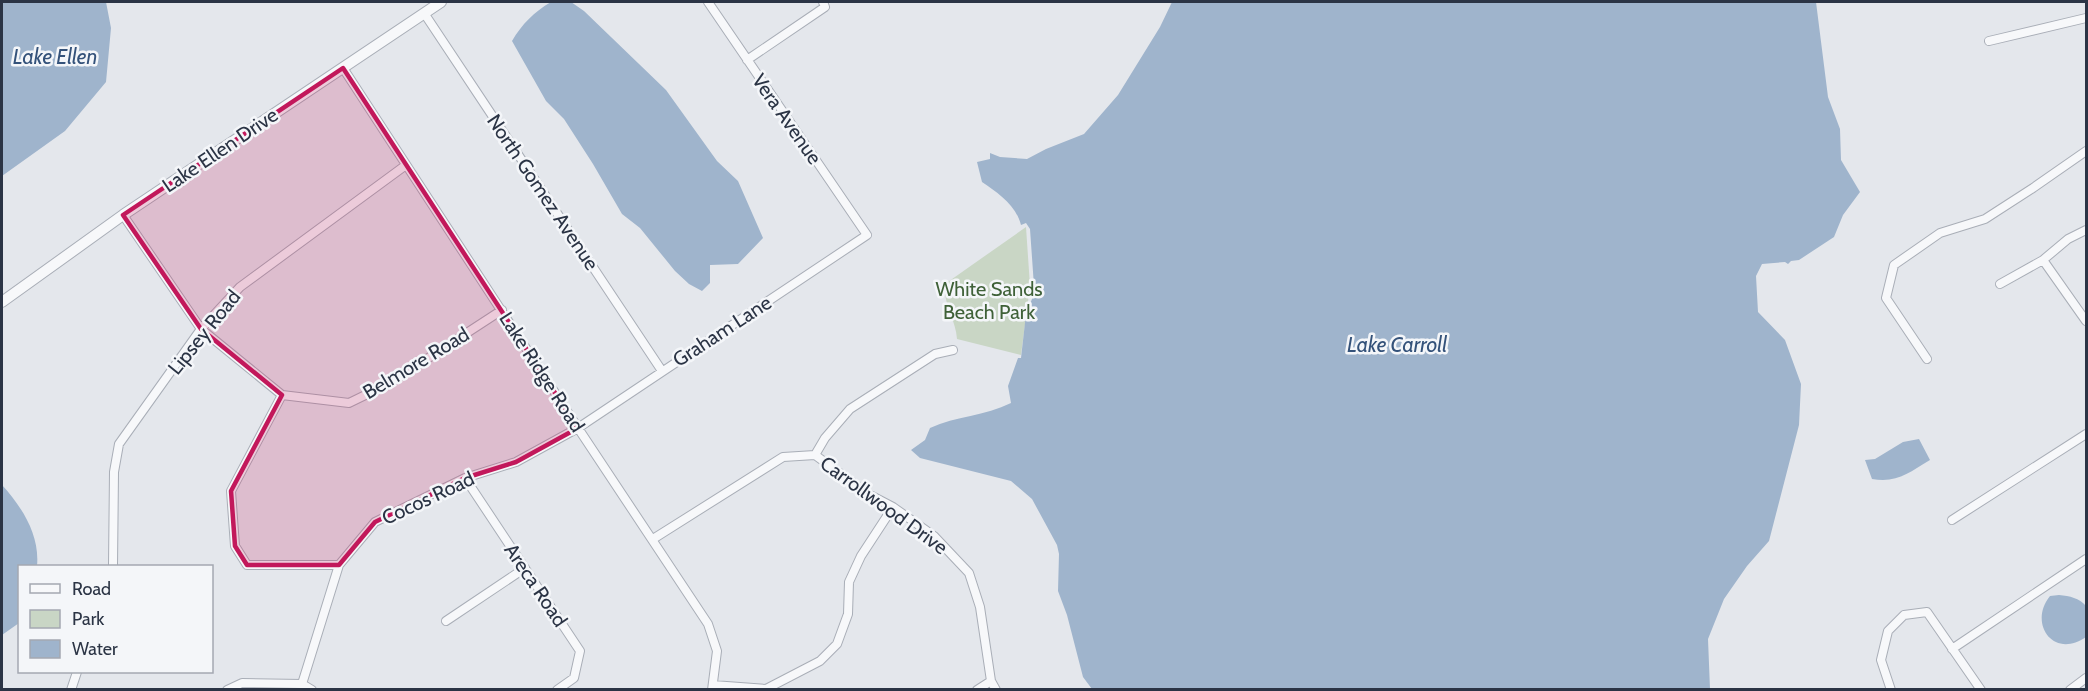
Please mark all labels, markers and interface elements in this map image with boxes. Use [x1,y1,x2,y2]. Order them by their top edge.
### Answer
water label: Lake Ellen [13,44,97,69]
street label: Vera Avenue [747,69,827,169]
street label: Lake Ellen Drive [158,103,282,197]
street label: North Gomez Avenue [482,110,604,274]
park label: White Sands Beach Park [935,277,1043,324]
street label: Lipsey Road [163,285,245,379]
street label: Graham Lane [668,290,776,372]
street label: Lake Ridge Road [494,307,590,437]
street label: Belmore Road [359,322,473,404]
water label: Lake Carroll [1347,332,1447,357]
street label: Carrollwood Drive [816,451,952,559]
street label: Cocos Road [378,466,478,530]
street label: Areca Road [499,539,573,631]
legend [18,565,213,673]
text: Road [72,578,111,600]
text: Park [72,608,105,630]
text: Water [72,638,118,660]

